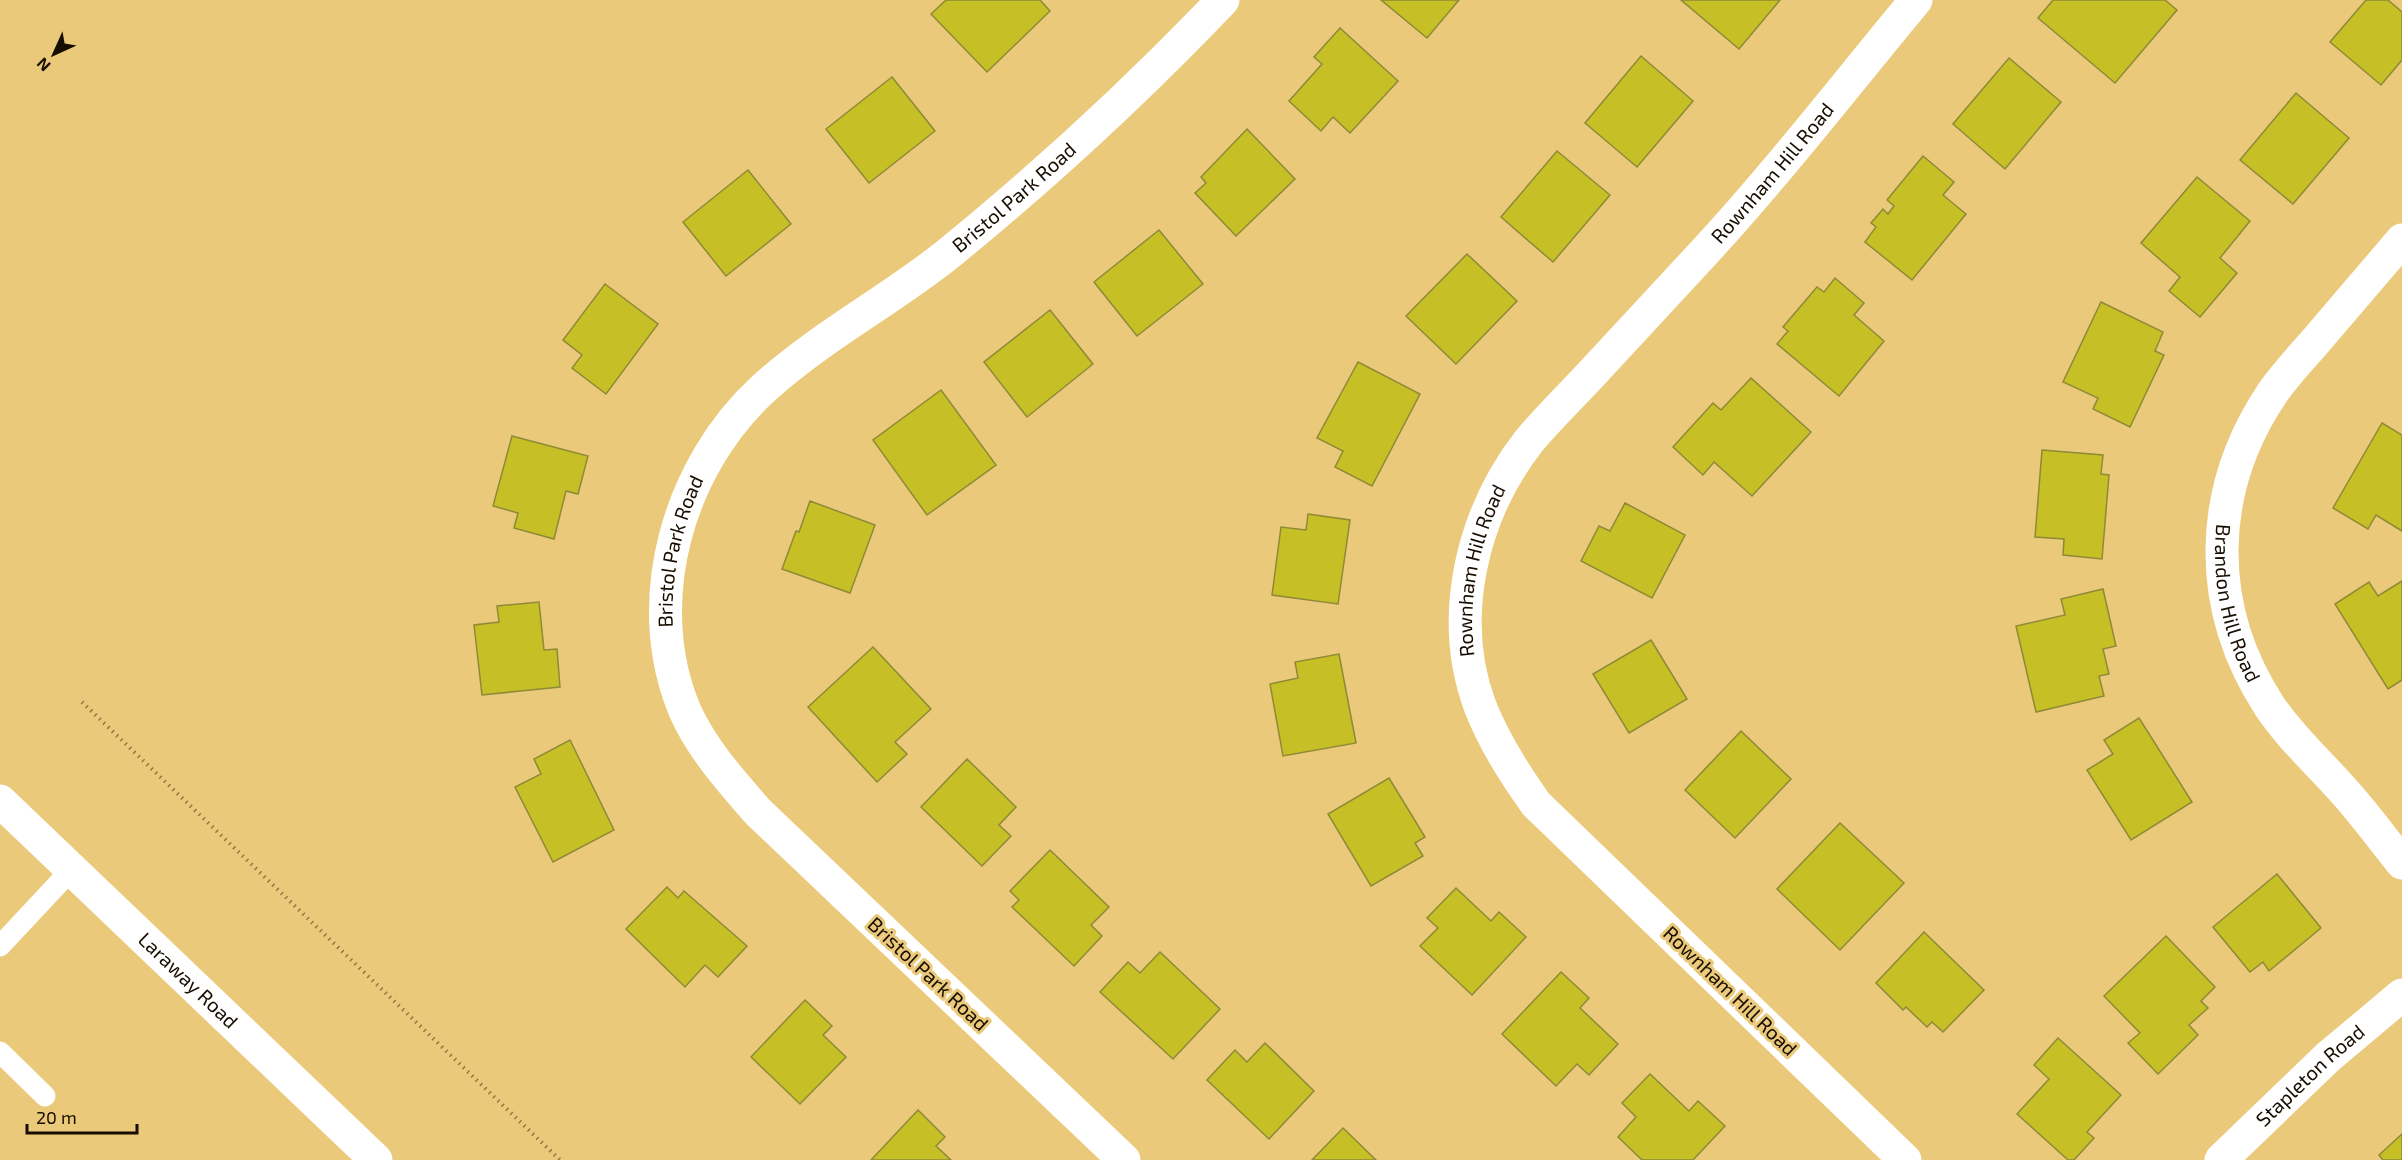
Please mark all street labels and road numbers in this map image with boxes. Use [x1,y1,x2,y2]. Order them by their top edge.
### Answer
street label: Rownham Hill Road [1705,98,1838,248]
street label: Bristol Park Road [947,137,1080,257]
street label: Bristol Park Road [652,471,708,628]
street label: Rownham Hill Road [1452,480,1510,658]
street label: Brandon Hill Road [2211,523,2266,686]
street label: Bristol Park Road [864,911,994,1035]
street label: Rownham Hill Road [1659,920,1803,1060]
street label: Laraway Road [134,927,243,1033]
street label: Stapleton Road [2250,1019,2369,1131]

